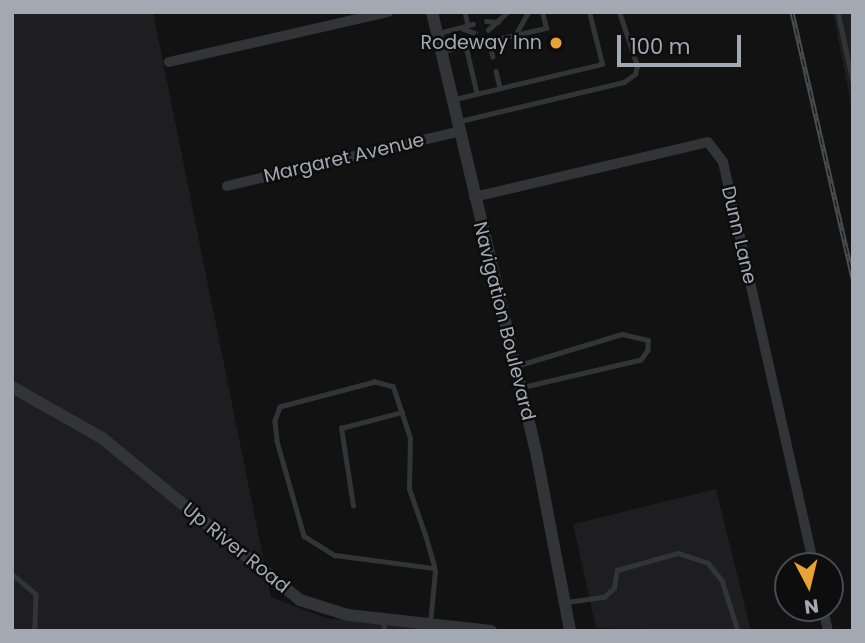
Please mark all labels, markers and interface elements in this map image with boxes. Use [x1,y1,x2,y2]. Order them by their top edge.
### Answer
scale bar [620,21,744,65]
place label: Rodeway Inn [420,32,542,54]
text: 100 m [630,32,690,61]
marker: Rodeway Inn [548,35,564,51]
street label: Margaret Avenue [261,128,427,188]
street label: Dunn Lane [717,184,761,286]
street label: Navigation Boulevard [468,219,540,423]
street label: Up River Road [178,498,294,598]
north arrow [774,552,844,622]
text: N [803,592,820,621]

